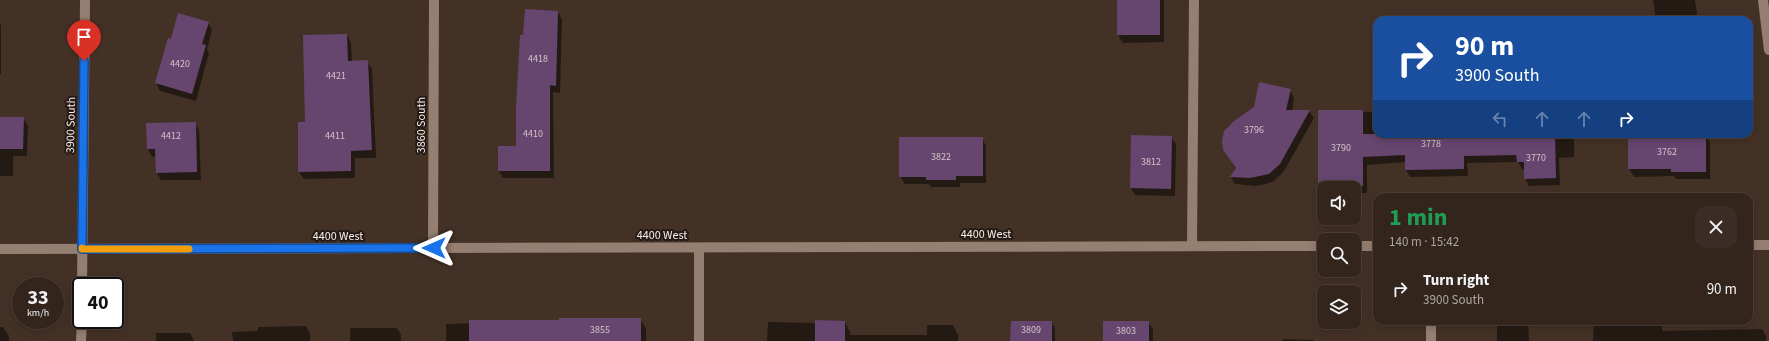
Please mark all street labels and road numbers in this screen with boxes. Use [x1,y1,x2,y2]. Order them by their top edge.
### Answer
street label: 3900 South [62,97,80,153]
street label: 3860 South [413,97,430,153]
street label: 4400 West [961,226,1011,243]
street label: 4400 West [637,227,687,244]
street label: 4400 West [313,228,363,245]

